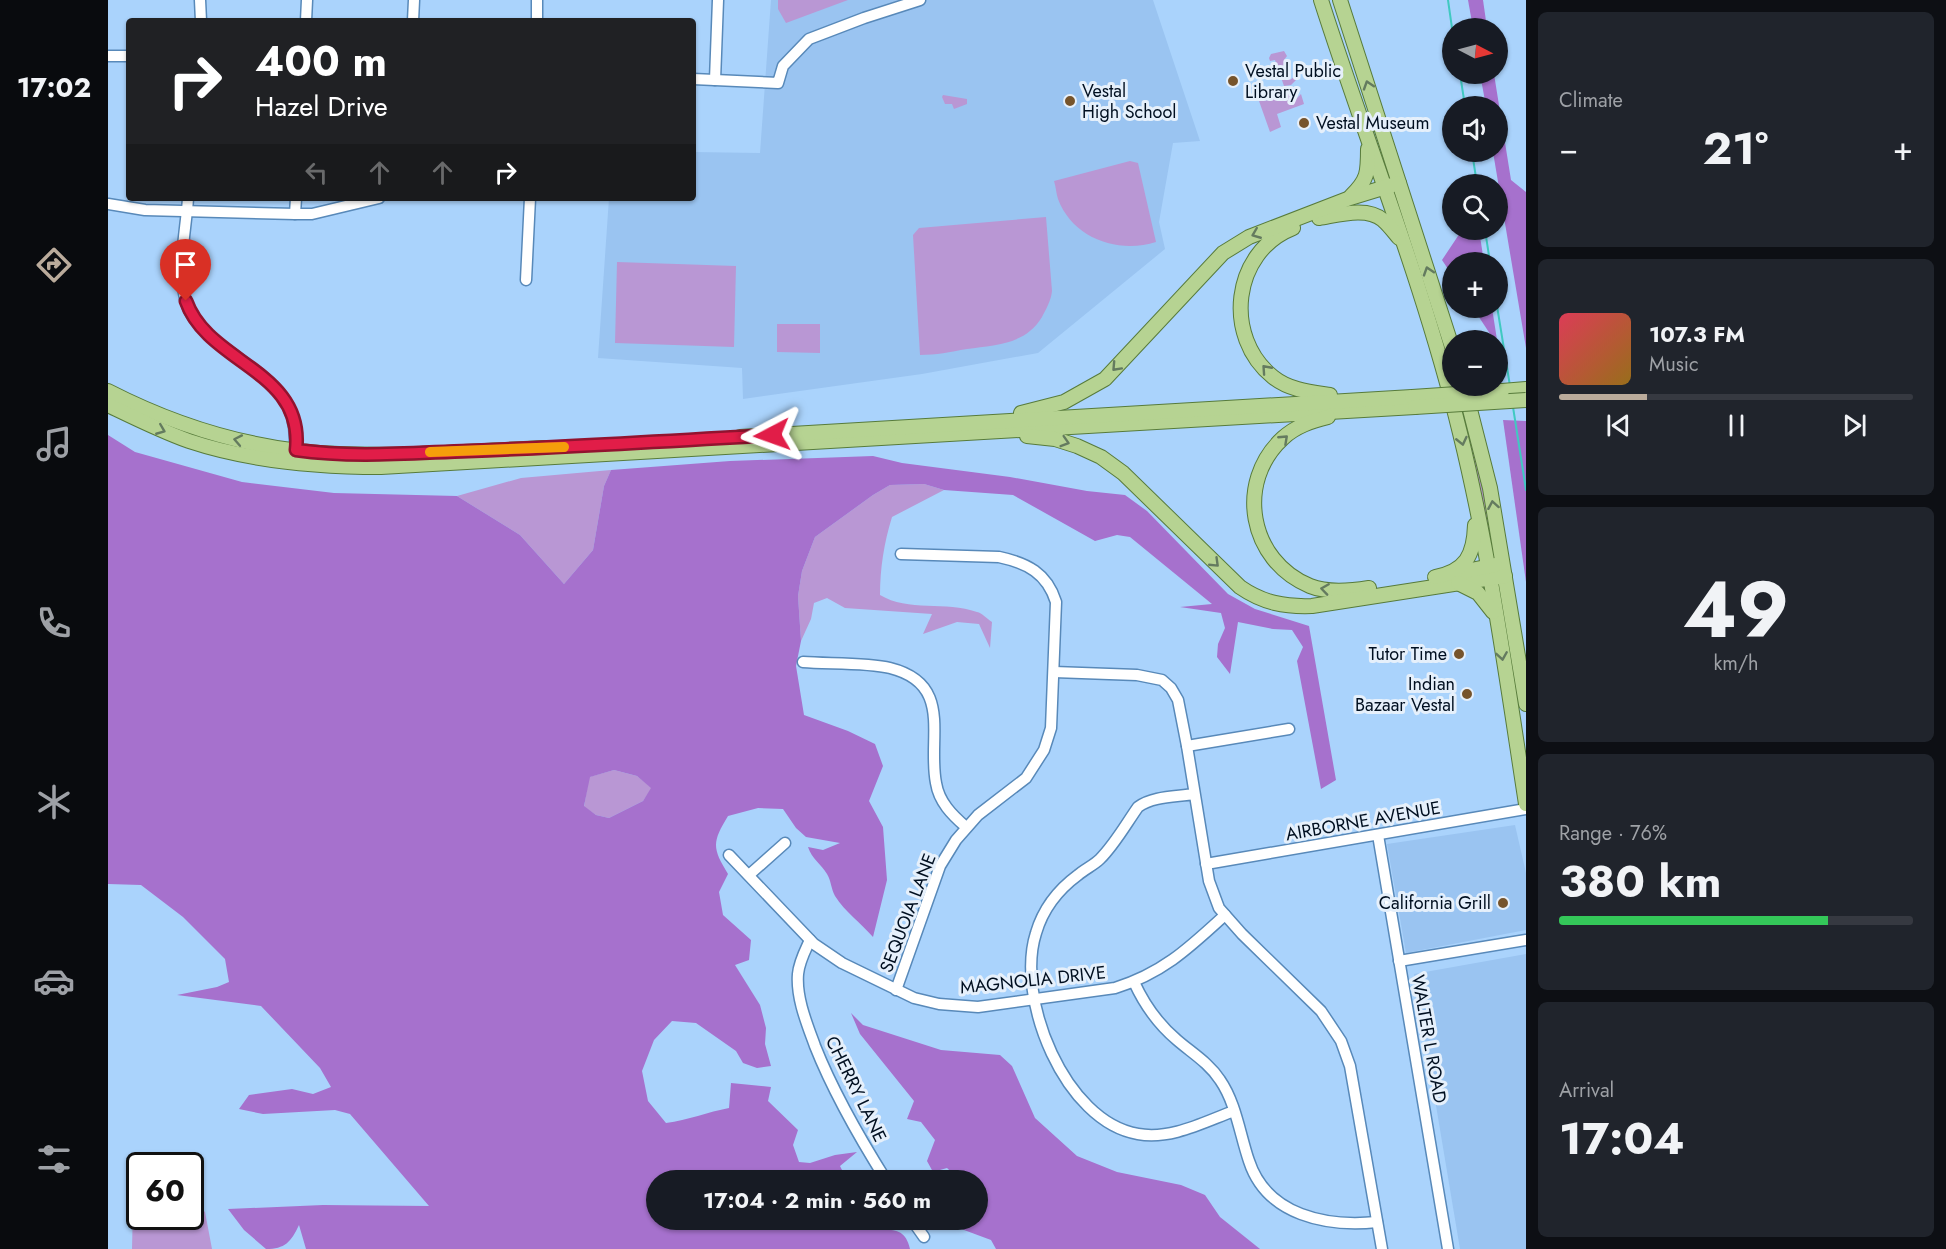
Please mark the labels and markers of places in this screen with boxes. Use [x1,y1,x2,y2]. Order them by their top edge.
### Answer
place label: Vestal Public Library [1245,58,1341,105]
marker: Vestal Public Library [1226,74,1240,88]
place label: Vestal High School [1082,78,1176,125]
marker: Vestal High School [1063,94,1077,108]
place label: Vestal Museum [1316,110,1430,136]
marker: Vestal Museum [1297,116,1311,130]
pin [160,239,211,301]
place label: Tutor Time [1369,641,1447,667]
marker: Tutor Time [1452,647,1466,661]
place label: Indian Bazaar Vestal [1355,671,1455,718]
marker: Indian Bazaar Vestal [1460,687,1474,701]
place label: California Grill [1379,890,1491,916]
marker: California Grill [1496,896,1510,910]

